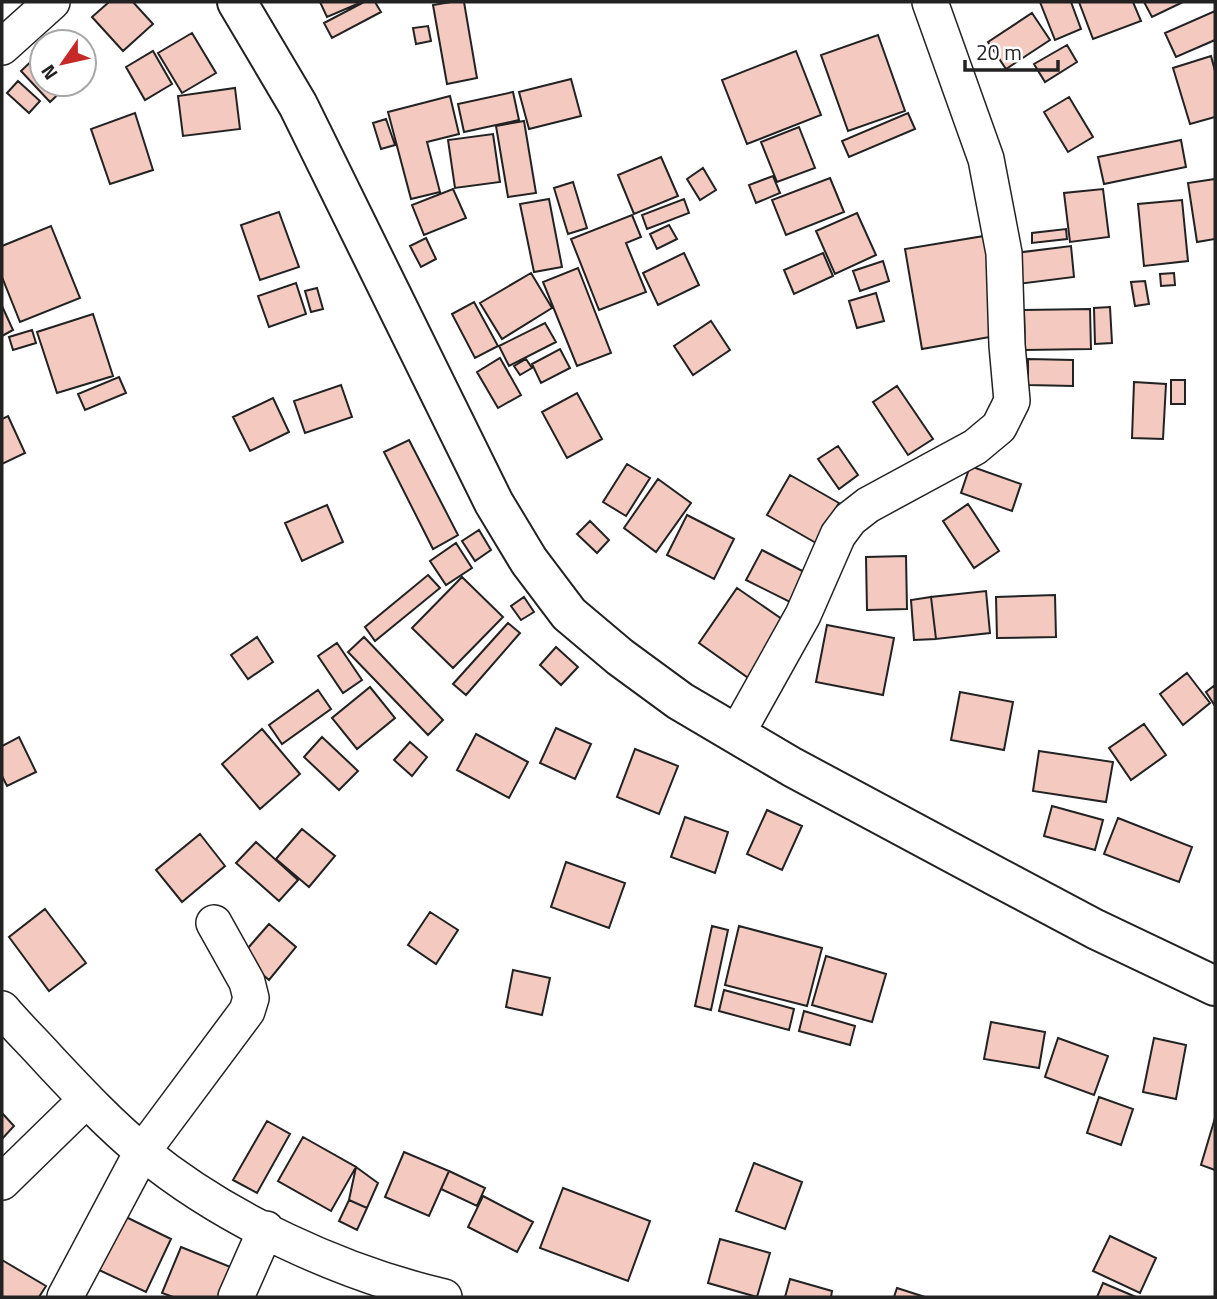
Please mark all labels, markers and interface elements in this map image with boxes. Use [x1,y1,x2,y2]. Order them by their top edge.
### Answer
north arrow [28,28,98,98]
scale bar [965,28,1058,72]
text: 20 m [976,36,1022,68]
text: N [33,59,64,86]

